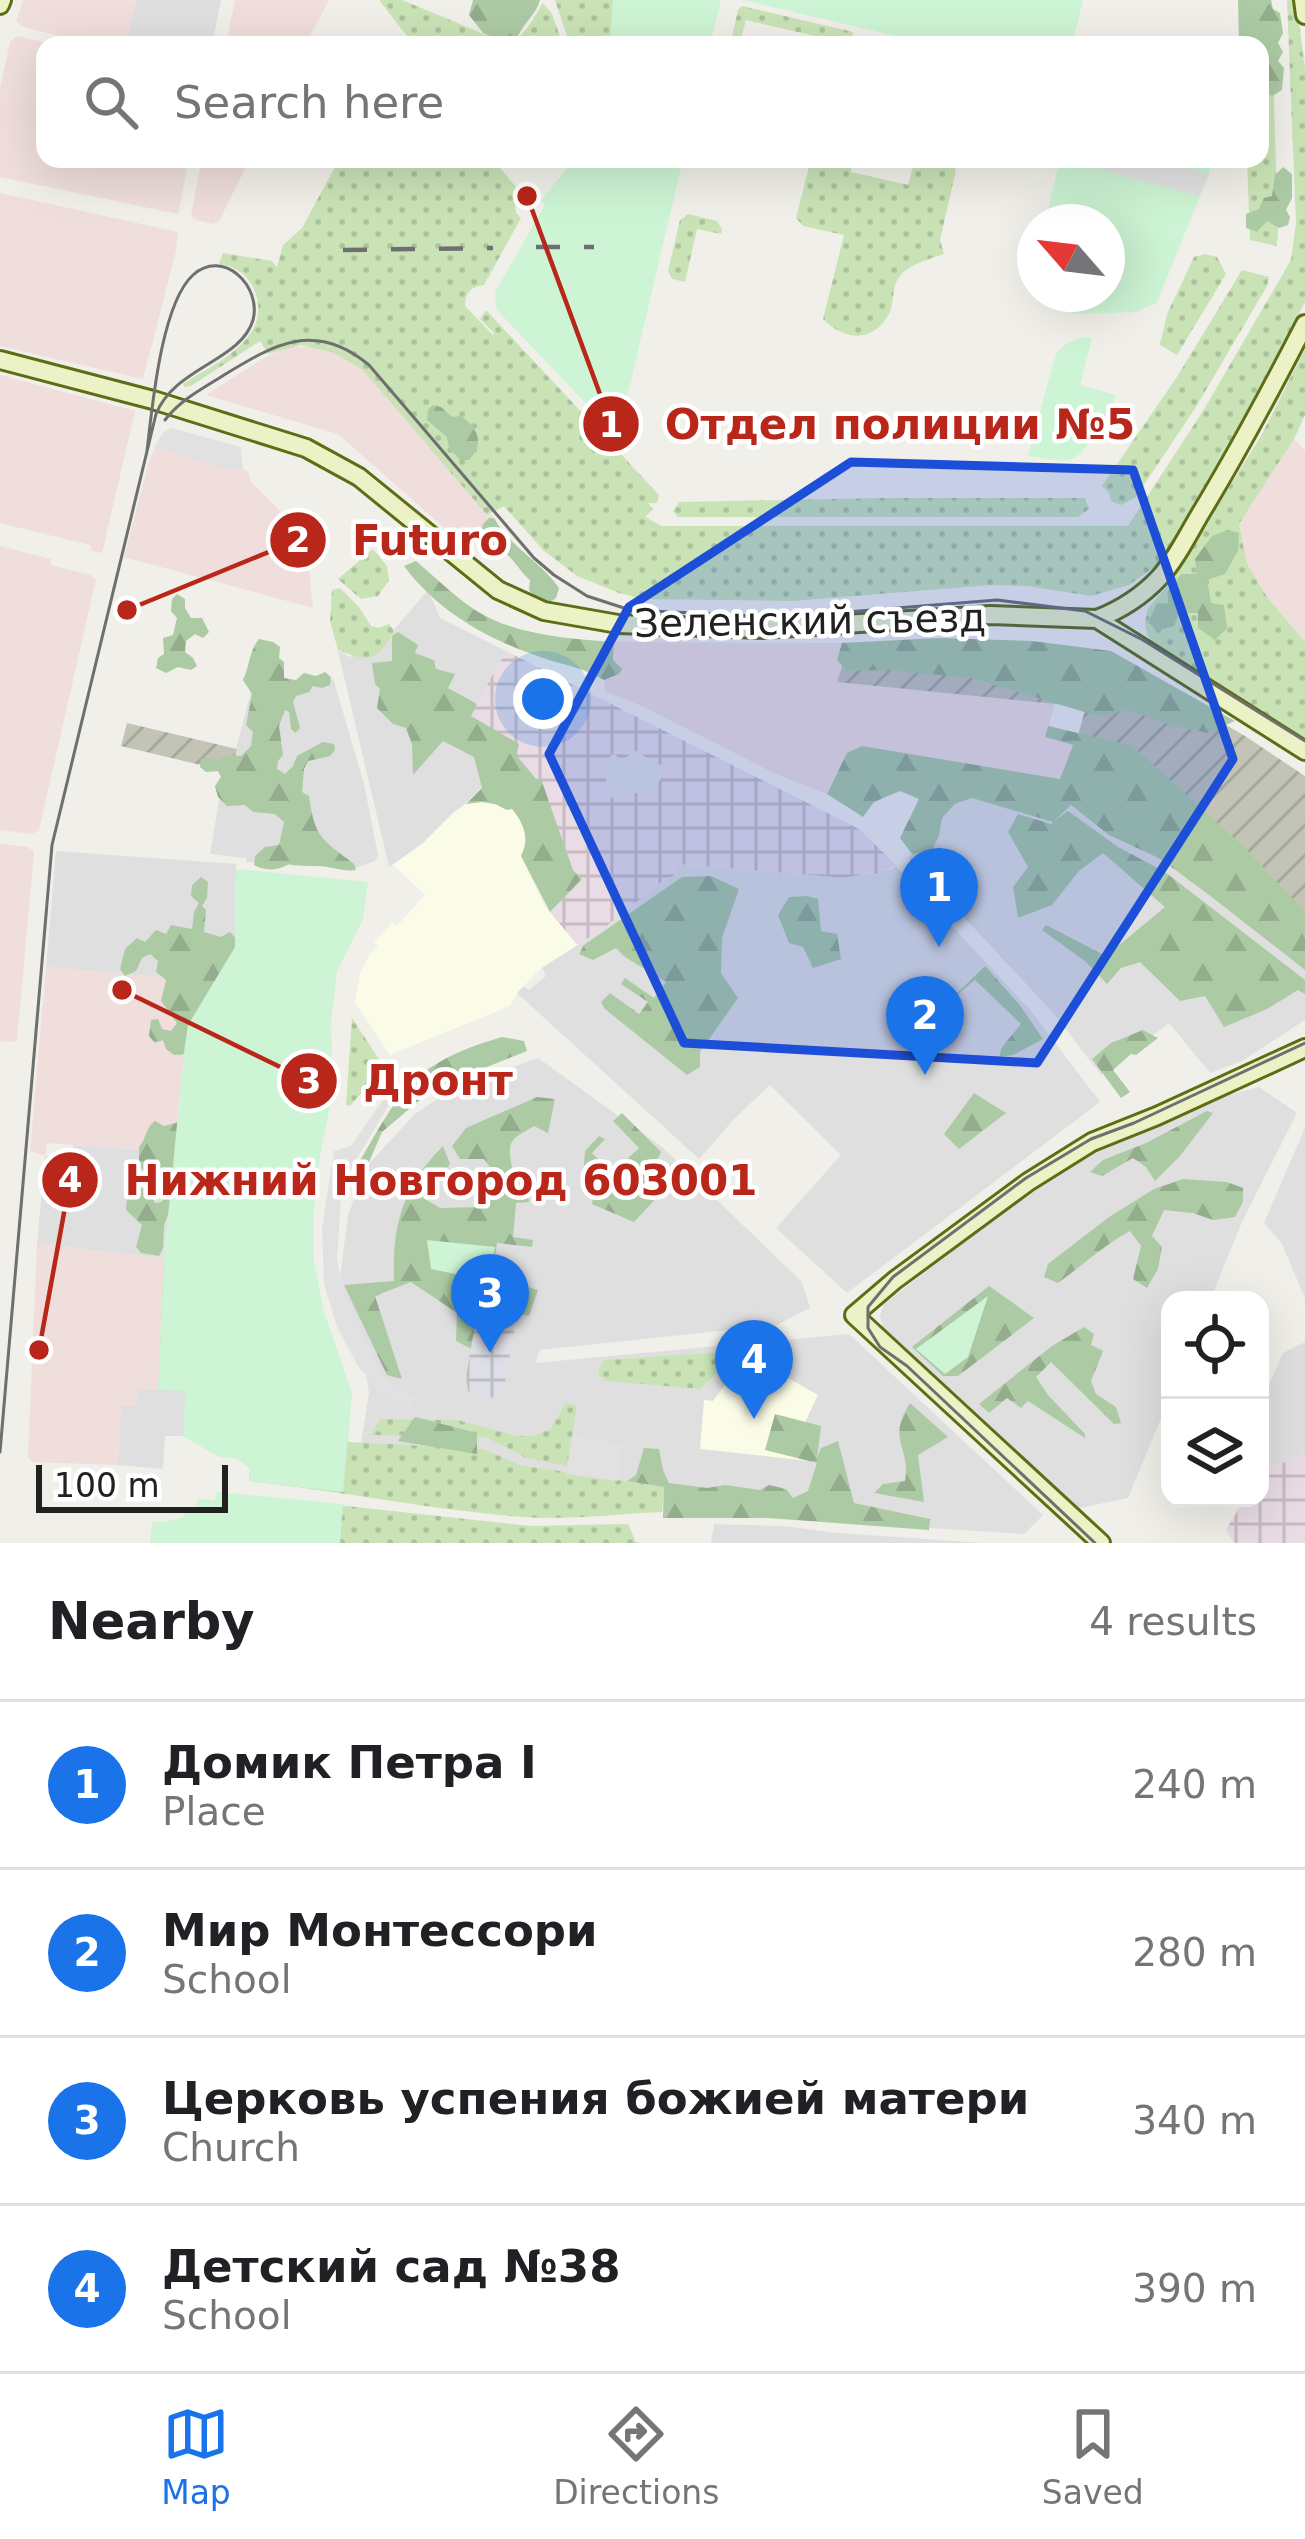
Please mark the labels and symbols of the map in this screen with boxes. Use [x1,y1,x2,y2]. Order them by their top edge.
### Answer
north arrow [1017,204,1125,312]
callout: Отдел полиции №5 [581,385,1159,463]
text: Отдел полиции №5 [665,400,1135,449]
text: 1 [598,404,624,445]
callout: Futuro [268,501,532,579]
text: Futuro [352,516,508,565]
text: 2 [285,519,311,560]
street label: Зеленский съезд [634,595,986,646]
your location [513,669,573,729]
pin: 1 [900,848,978,947]
pin: 2 [886,976,964,1075]
callout: Дронт [279,1042,537,1120]
text: Дронт [363,1056,514,1105]
text: 3 [296,1060,322,1101]
callout: Нижний Новгород 603001 [40,1141,782,1219]
text: Нижний Новгород 603001 [124,1156,758,1205]
text: 4 [57,1159,83,1200]
pin: 3 [451,1254,529,1353]
pin: 4 [715,1320,793,1419]
scale bar [36,1459,228,1512]

